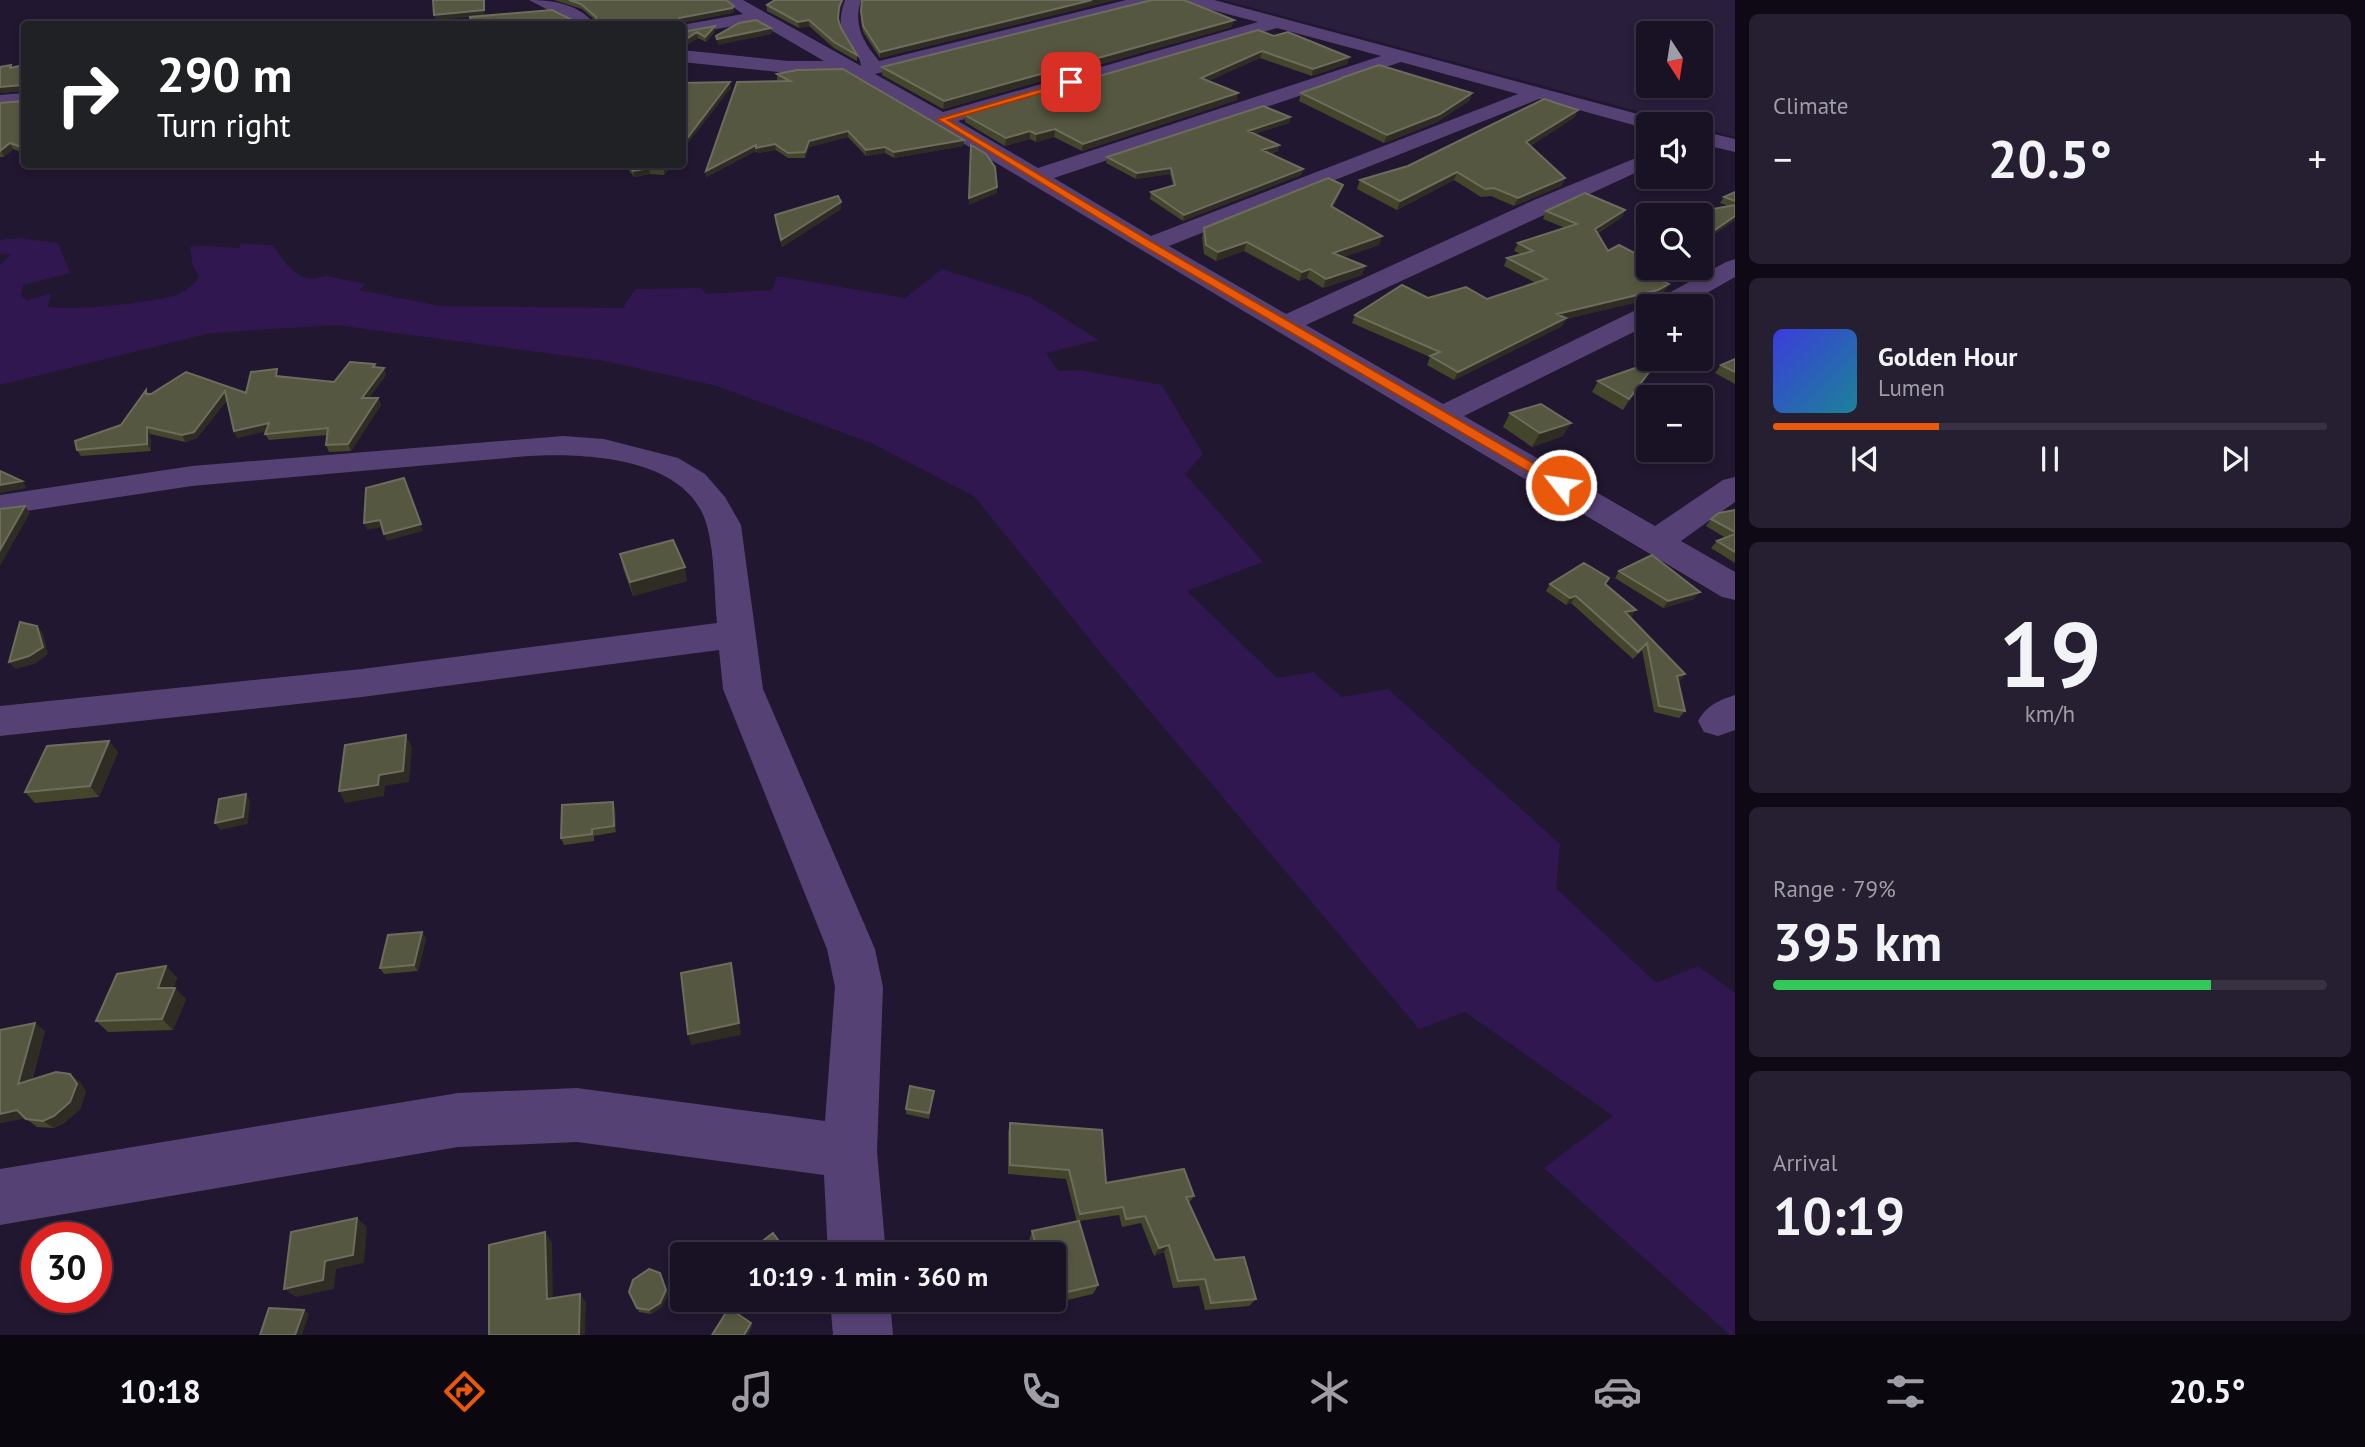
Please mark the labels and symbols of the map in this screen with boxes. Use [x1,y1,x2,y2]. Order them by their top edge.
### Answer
north arrow [1636,21,1713,98]
pin [1041,52,1101,112]
position arrow [1524,448,1598,522]
speed limit sign: 30 [21,1222,112,1313]

